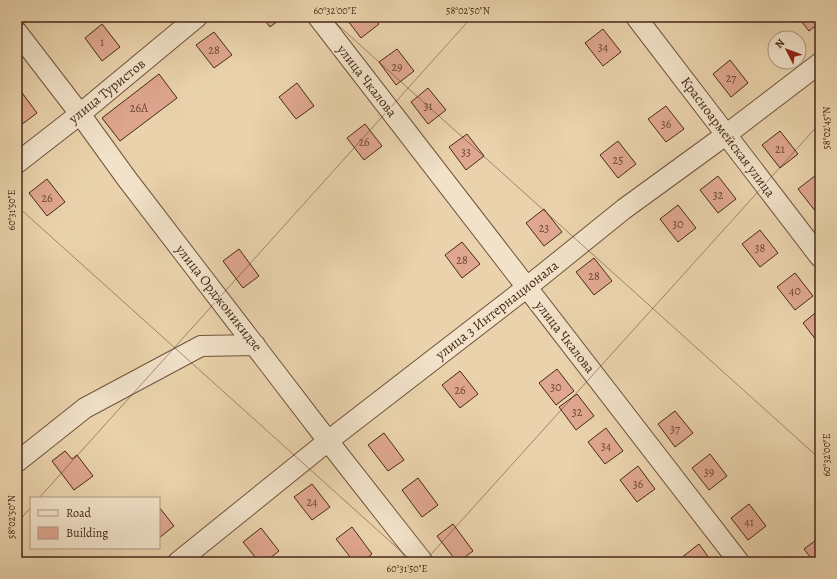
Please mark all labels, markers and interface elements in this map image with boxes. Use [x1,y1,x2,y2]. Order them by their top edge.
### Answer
text: 60°32'00"E [313,4,357,17]
text: 58°02'50"N [446,4,490,17]
north arrow [767,30,807,70]
house number: 1 [100,34,104,50]
text: N [772,36,788,52]
house number: 34 [598,39,609,55]
street label: улица Чкалова [332,40,402,122]
house number: 28 [208,42,220,58]
street label: улица Туристов [64,54,150,128]
house number: 29 [391,59,403,75]
house number: 27 [726,70,737,86]
street label: Красноармейская улица [676,73,780,202]
house number: 31 [423,98,433,114]
house number: 26А [130,100,149,116]
text: 58°02'45"N [820,106,833,150]
house number: 36 [661,116,672,132]
house number: 26 [358,134,370,150]
house number: 21 [775,141,785,157]
house number: 33 [461,144,471,160]
house number: 25 [613,152,623,168]
house number: 32 [713,187,724,203]
text: 60°31'50"E [5,190,18,230]
house number: 26 [41,190,53,206]
house number: 30 [672,216,684,232]
house number: 23 [539,220,549,236]
street label: улица Орджоникидзе [171,240,267,355]
house number: 38 [755,240,766,256]
house number: 28 [456,252,468,268]
street label: улица 3 Интернационала [431,256,563,365]
house number: 28 [588,268,600,284]
house number: 40 [789,283,801,299]
street label: улица Чкалова [530,296,600,378]
house number: 30 [550,379,562,395]
house number: 26 [454,382,466,398]
house number: 32 [572,404,583,420]
house number: 37 [670,421,681,437]
text: 60°32'00"E [820,433,833,477]
house number: 34 [601,438,612,454]
house number: 39 [704,464,714,480]
house number: 36 [633,476,644,492]
house number: 24 [306,494,318,510]
text: 58°02'50"N [5,495,18,539]
legend [30,497,160,549]
text: Road [66,505,92,521]
house number: 41 [744,514,754,530]
text: Building [66,525,108,541]
text: 60°31'50"E [387,562,427,575]

